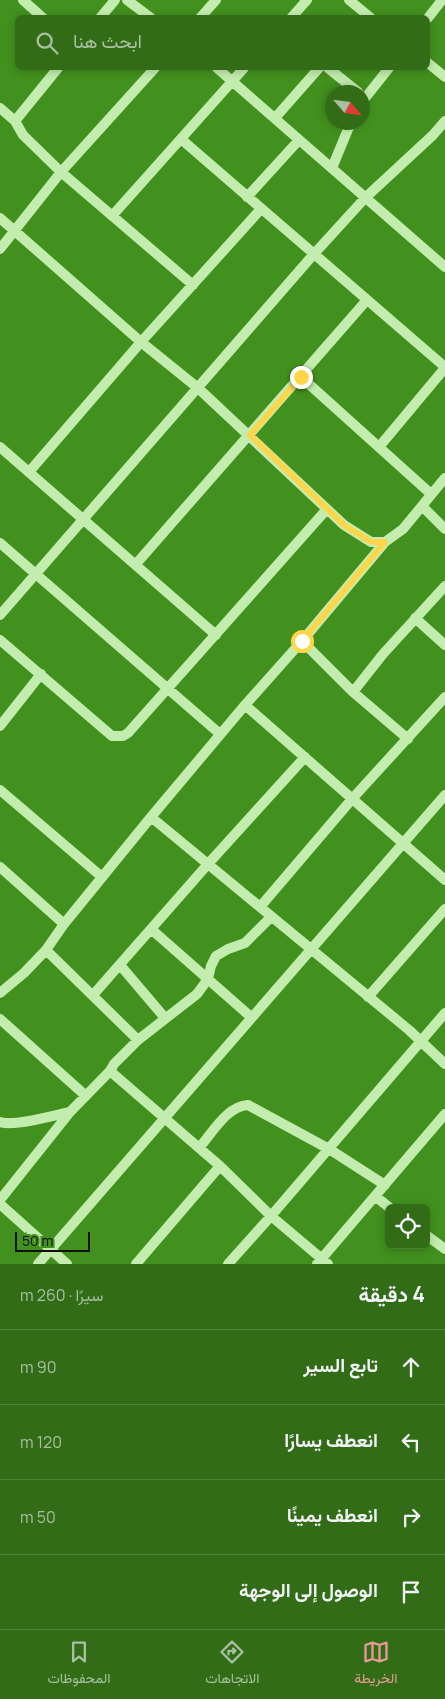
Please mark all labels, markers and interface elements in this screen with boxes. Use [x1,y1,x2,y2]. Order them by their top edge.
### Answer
search box [15,15,430,70]
text: ابحث هنا [73,28,142,54]
icon: search [33,29,61,57]
north arrow [325,85,370,130]
route end [290,366,313,389]
route start [291,630,314,653]
map controls [385,1204,430,1249]
button: locate [385,1204,430,1249]
scale bar [15,1229,90,1252]
text: 50 m [22,1231,53,1250]
text: 4 دقيقة [359,1280,425,1308]
text: سيرًا · 260 m [20,1284,103,1306]
text: تابع السير [303,1352,378,1378]
icon: ahead [397,1353,425,1381]
text: 90 m [20,1356,56,1378]
text: انعطف يسارًا [284,1427,378,1453]
icon: left [397,1428,425,1456]
text: 120 m [20,1431,62,1453]
text: انعطف يمينًا [287,1502,378,1528]
icon: right [397,1503,425,1531]
text: 50 m [20,1506,56,1528]
text: الوصول إلى الوجهة [239,1577,378,1603]
icon: arrive [397,1578,425,1606]
tab: المحفوظات [47,1638,110,1691]
tab: الاتجاهات [205,1638,260,1691]
tab: الخريطة [354,1638,398,1691]

